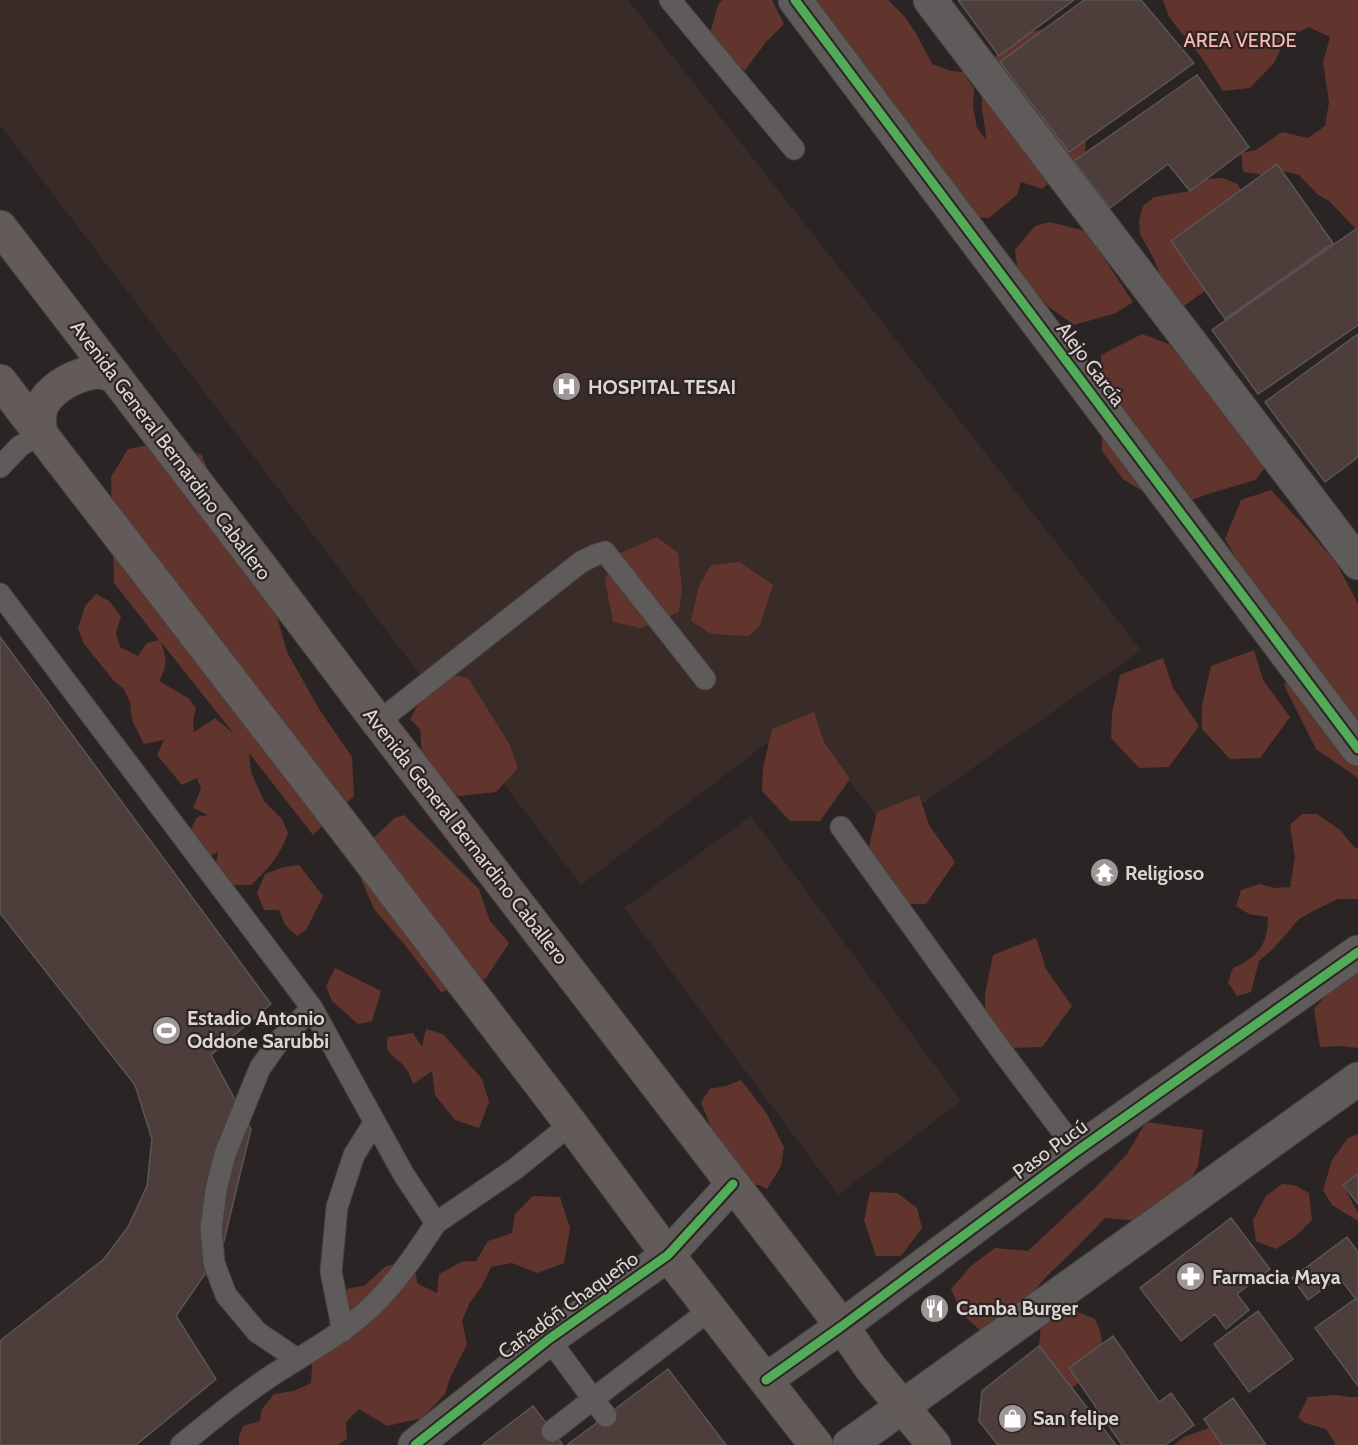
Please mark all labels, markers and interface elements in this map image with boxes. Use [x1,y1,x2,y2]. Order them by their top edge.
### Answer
park label: AREA VERDE [1183,28,1297,52]
street label: Avenida General Bernardino Caballero [65,315,277,585]
street label: Alejo García [1052,317,1131,411]
hospital icon: HOSPITAL TESAI [551,371,583,403]
place label: HOSPITAL TESAI [588,375,736,399]
street label: Avenida General Bernardino Caballero [358,703,574,969]
temple icon: Religioso [1088,857,1120,889]
place label: Religioso [1125,861,1204,885]
place label: Estadio Antonio Oddone Sarubbi [187,1006,329,1053]
sports icon: Estadio Antonio Oddone Sarubbi [150,1014,182,1046]
street label: Paso Pucú [1008,1114,1092,1184]
street label: Cañadóñ Chaqueño [493,1246,643,1364]
pharmacy icon: Farmacia Maya [1175,1261,1207,1293]
place label: Farmacia Maya [1212,1265,1341,1289]
restaurant icon: Camba Burger [919,1292,951,1324]
place label: Camba Burger [956,1296,1079,1320]
shop icon: San felipe [996,1402,1028,1434]
place label: San felipe [1033,1406,1119,1430]

